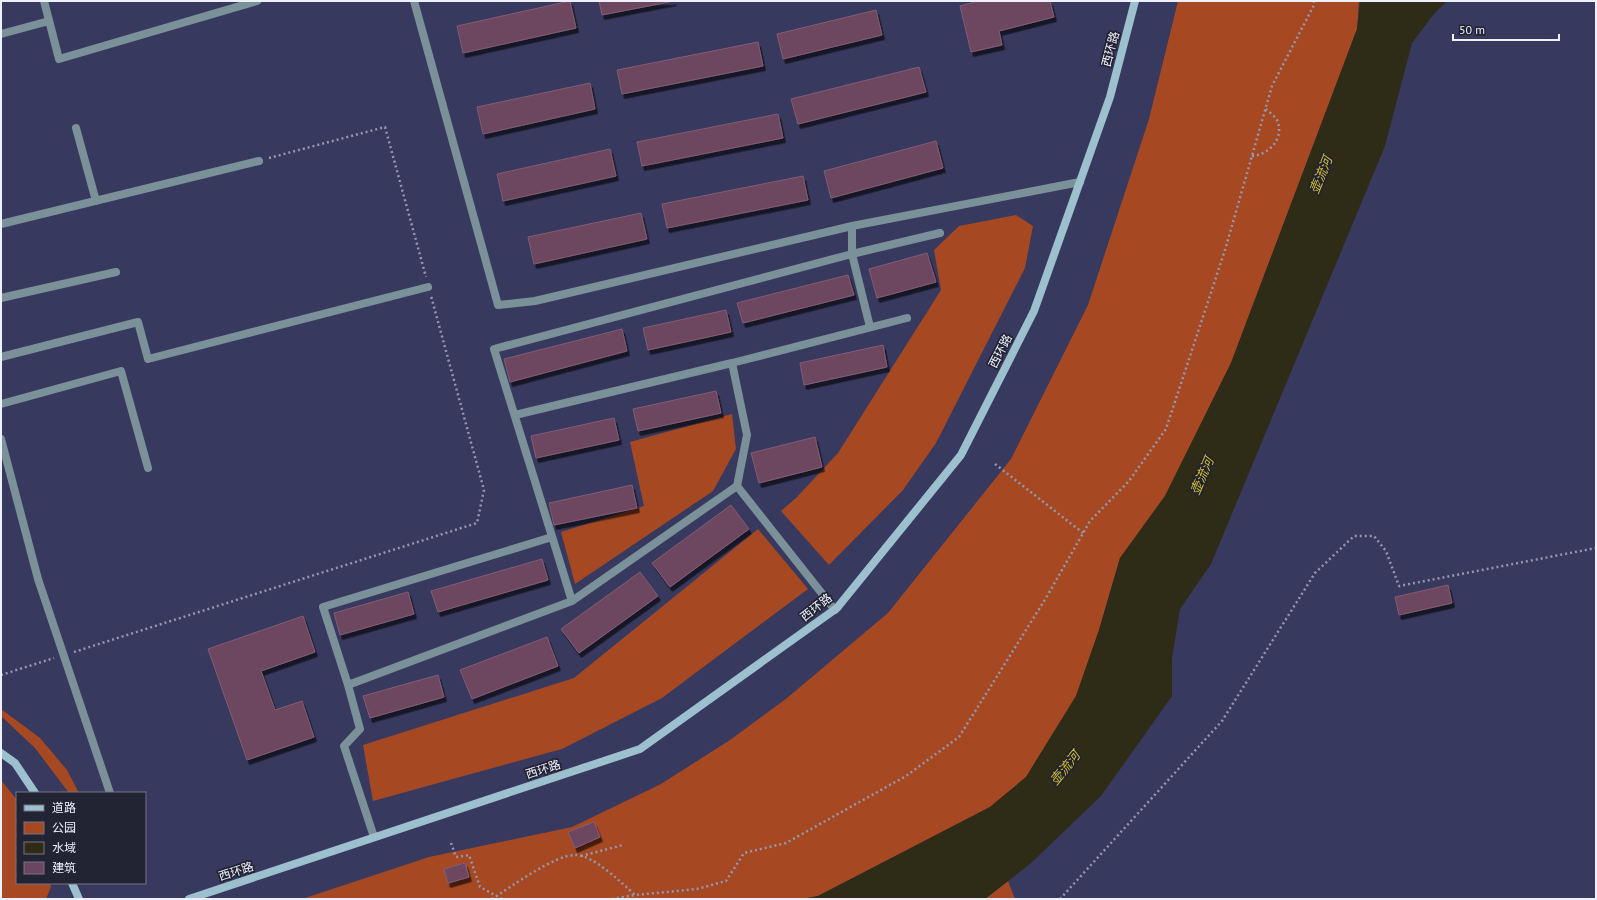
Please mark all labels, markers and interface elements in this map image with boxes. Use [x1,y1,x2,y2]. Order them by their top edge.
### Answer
scale bar [1453,16,1559,42]
text: 50 m [1459,22,1485,37]
street label: 西环路 [1098,30,1122,68]
water label: 壶流河 [1306,151,1337,196]
street label: 西环路 [985,332,1015,370]
water label: 壶流河 [1187,452,1219,497]
street label: 西环路 [797,590,835,624]
water label: 壶流河 [1046,745,1086,789]
street label: 西环路 [524,756,562,782]
legend [16,792,146,884]
text: 道路 [52,800,76,815]
text: 公园 [52,820,76,835]
text: 水域 [52,840,76,855]
street label: 西环路 [217,858,255,884]
text: 建筑 [52,860,76,875]

